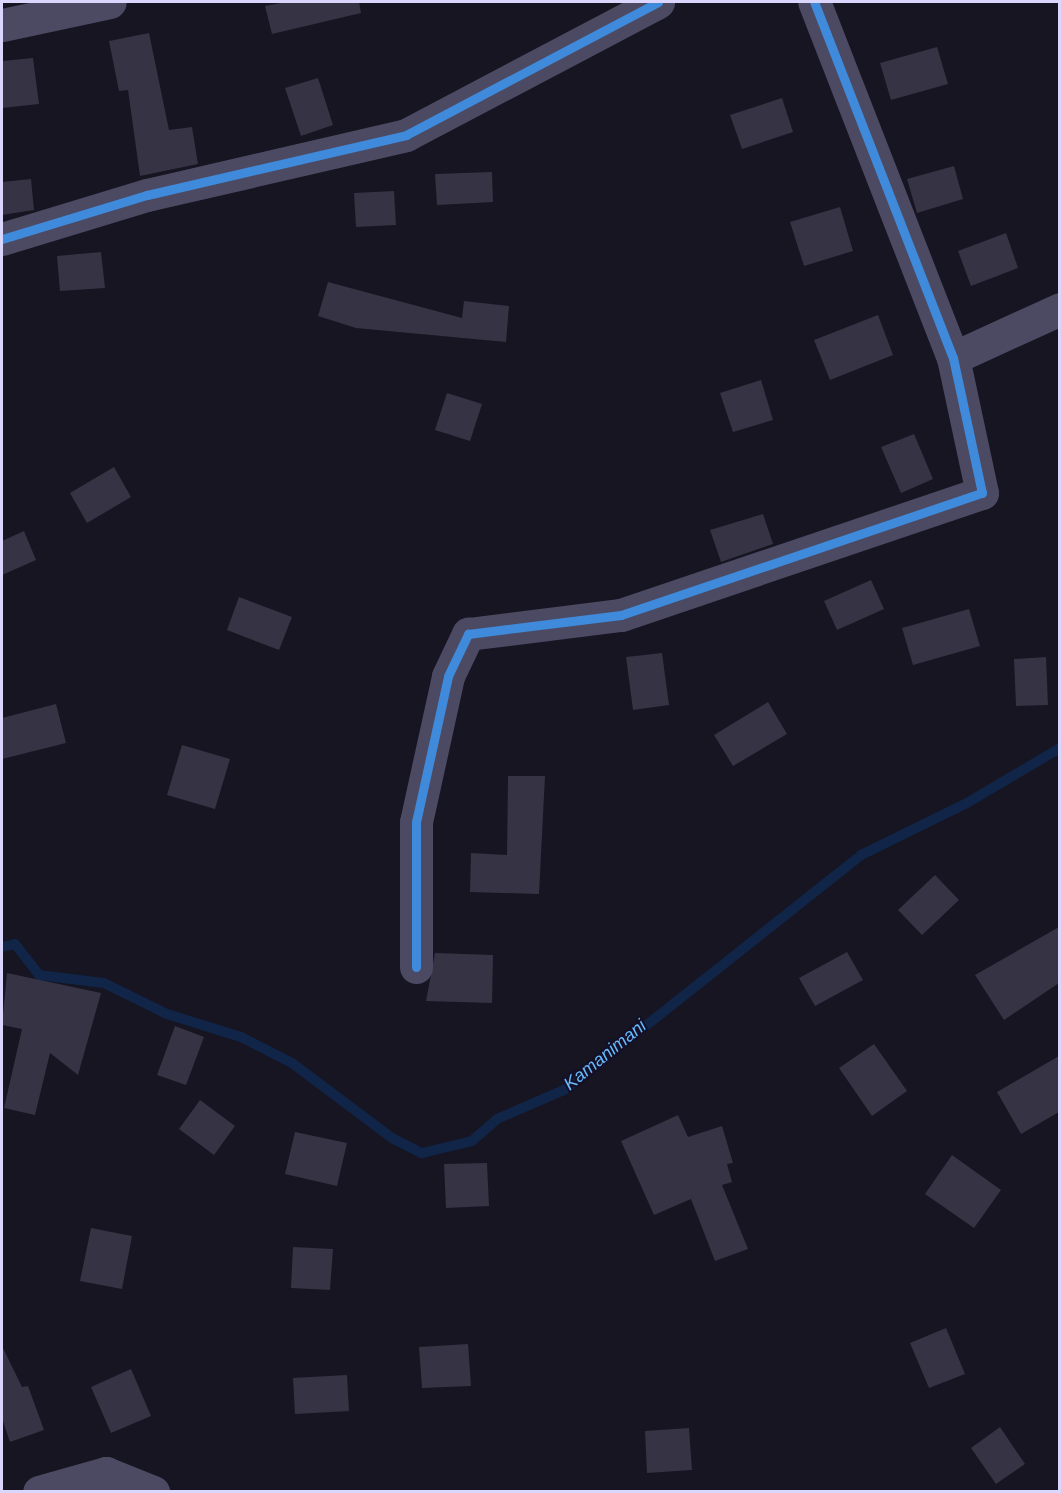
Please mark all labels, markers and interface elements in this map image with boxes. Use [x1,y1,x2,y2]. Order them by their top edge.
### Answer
water label: Kamanimani [559,1015,651,1095]

